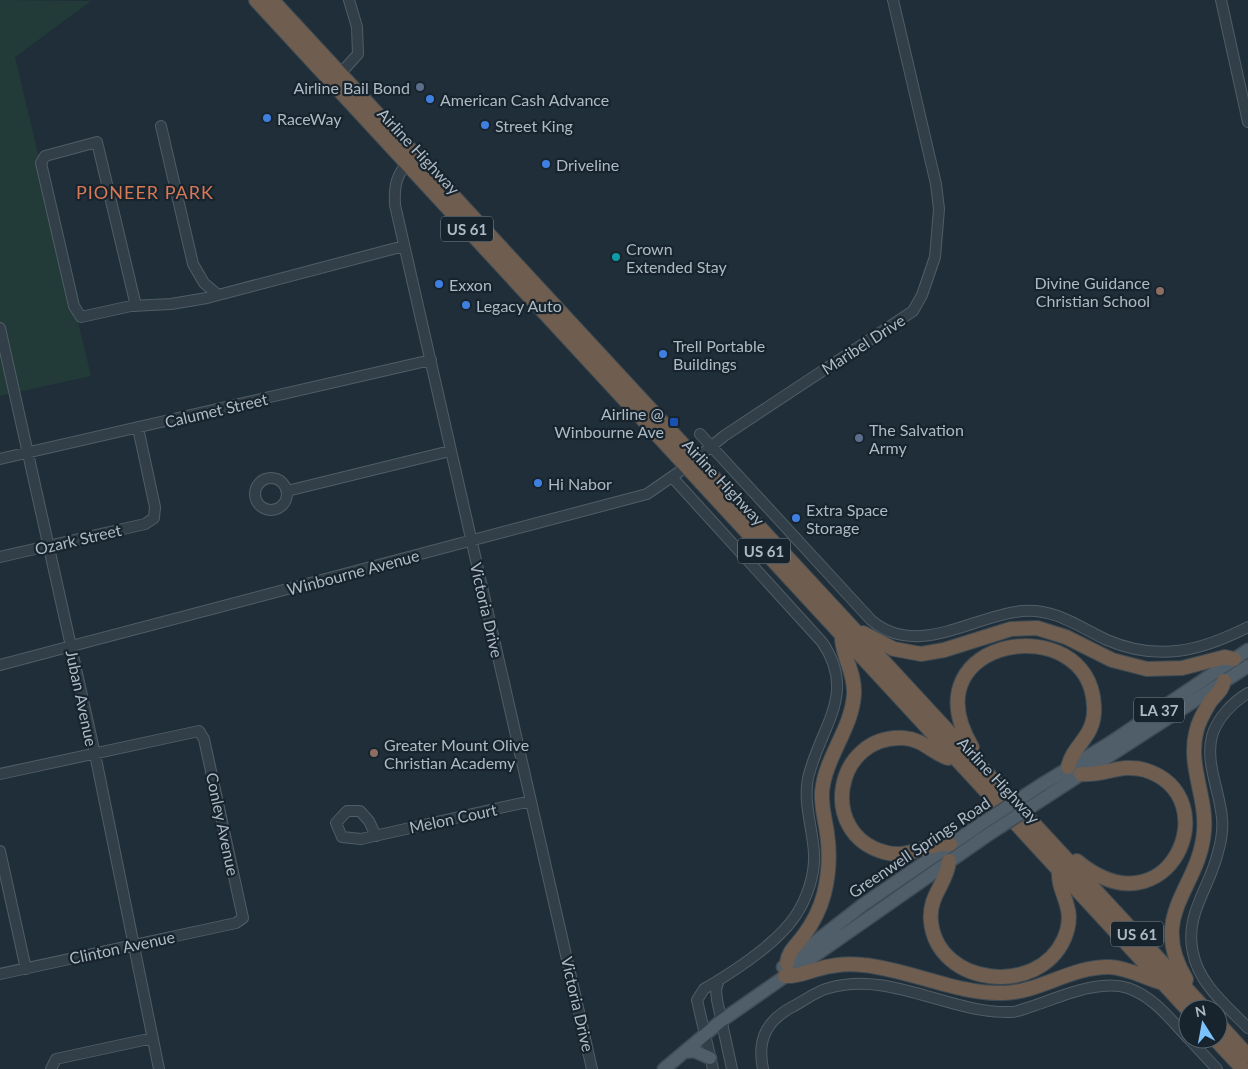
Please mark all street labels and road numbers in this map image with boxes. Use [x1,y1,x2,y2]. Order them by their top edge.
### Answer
street label: Airline Highway [374,104,464,199]
road number: US 61 [441,216,493,242]
street label: Maribel Drive [818,310,908,378]
street label: Calumet Street [163,389,269,431]
street label: Airline Highway [679,435,769,530]
street label: Ozark Street [33,520,123,558]
road number: US 61 [738,538,790,564]
street label: Winbourne Avenue [285,545,421,599]
street label: Victoria Drive [467,561,507,659]
street label: Juban Avenue [63,648,101,748]
road number: LA 37 [1134,698,1184,722]
street label: Airline Highway [954,733,1044,828]
street label: Conley Avenue [203,771,243,877]
street label: Greenwell Springs Road [845,793,993,901]
street label: Melon Court [407,799,499,837]
road number: US 61 [1111,922,1163,946]
street label: Clinton Avenue [68,927,176,967]
street label: Victoria Drive [558,955,598,1053]

